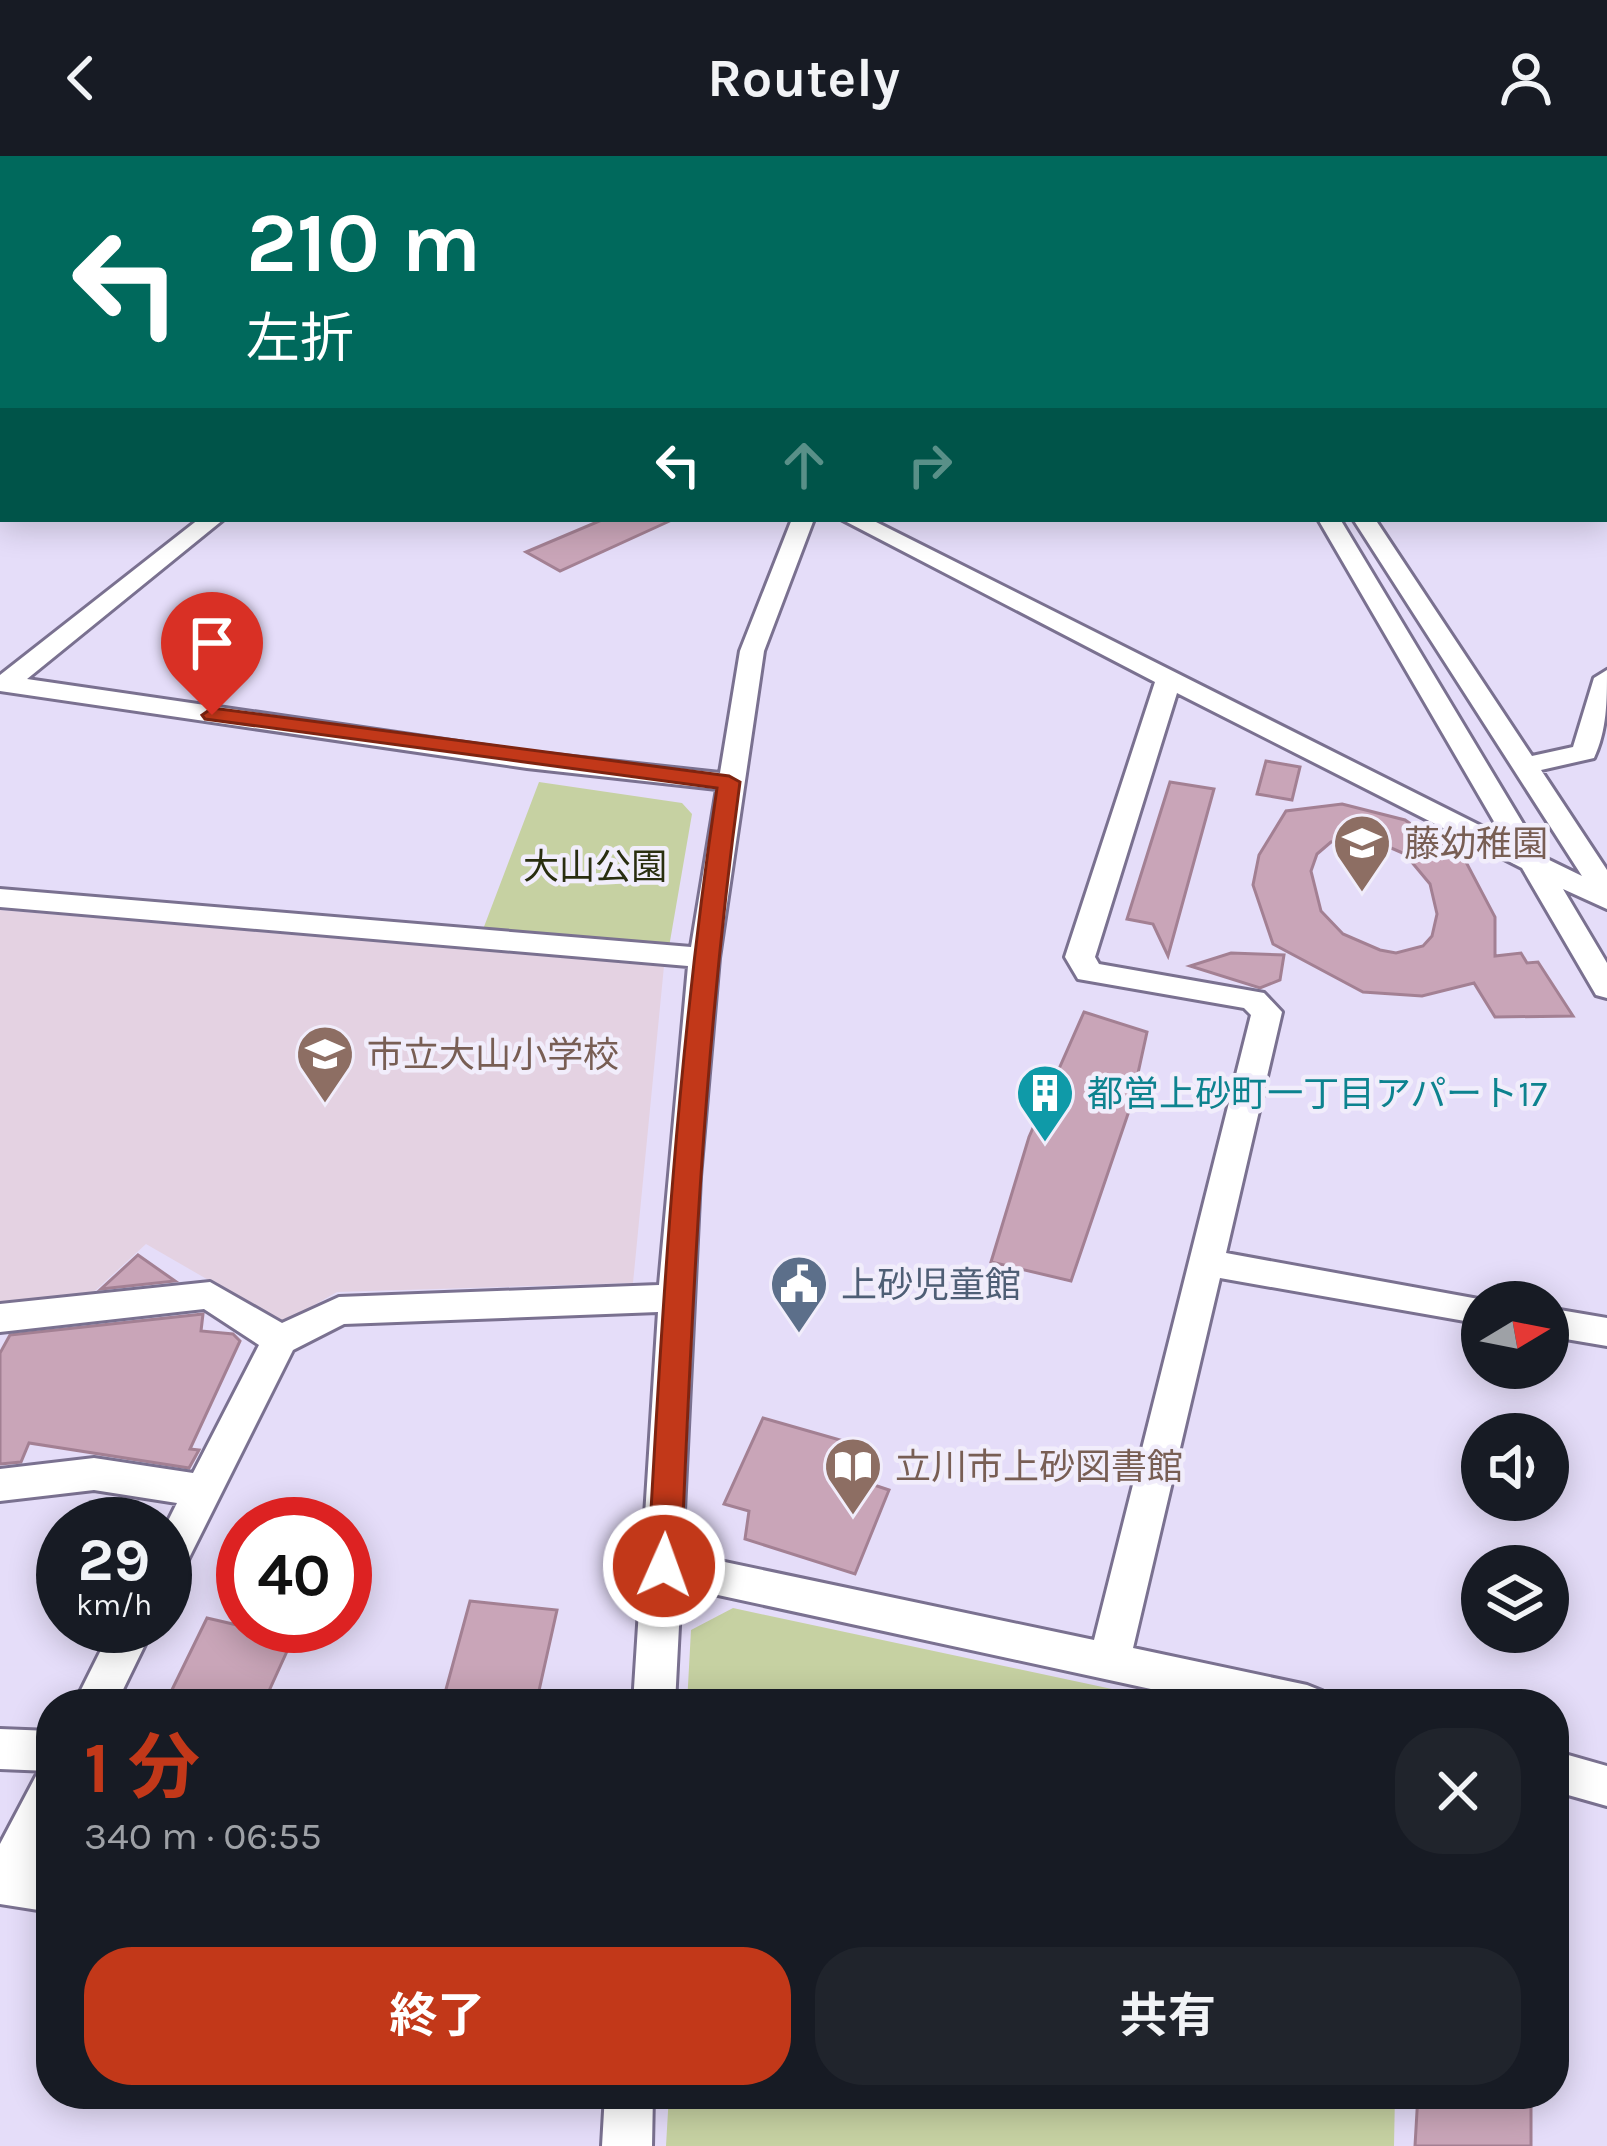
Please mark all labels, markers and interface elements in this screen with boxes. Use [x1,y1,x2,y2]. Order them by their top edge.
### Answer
icon: back [48,45,114,111]
icon: person [1493,45,1559,111]
text: Routely [707,46,900,110]
text: 210 m [246,194,481,292]
icon: left [48,204,204,360]
text: 左折 [246,307,354,371]
icon: left [645,432,711,498]
icon: ahead [771,432,837,498]
icon: right [897,432,963,498]
pin [161,592,263,715]
icon: arrive [179,610,245,676]
school or university icon: 藤幼稚園 [1331,812,1393,894]
place label: 藤幼稚園 [1404,823,1548,865]
park label: 大山公園 [523,846,667,888]
school or university icon: 市立大山小学校 [294,1023,356,1105]
place label: 市立大山小学校 [367,1034,619,1076]
building icon: 都営上砂町一丁目アパート17 [1014,1062,1076,1144]
place label: 都営上砂町一丁目アパート17 [1087,1073,1547,1115]
public building icon: 上砂児童館 [768,1253,830,1335]
place label: 上砂児童館 [841,1264,1021,1306]
north arrow [1461,1281,1569,1389]
map controls [1461,1281,1569,1653]
button: sound [1461,1413,1569,1521]
library icon: 立川市上砂図書館 [822,1435,884,1517]
place label: 立川市上砂図書館 [895,1446,1183,1488]
speed limit sign: 40 [216,1497,372,1653]
position arrow [601,1503,727,1629]
text: 29 [78,1525,150,1595]
button: layers [1461,1545,1569,1653]
text: km/h [76,1587,152,1623]
text: 1 分 [84,1726,200,1810]
button: close [1395,1728,1521,1854]
text: 340 m · 06:55 [84,1813,322,1859]
button: 終了 [84,1947,791,2085]
button: 共有 [815,1947,1521,2085]

